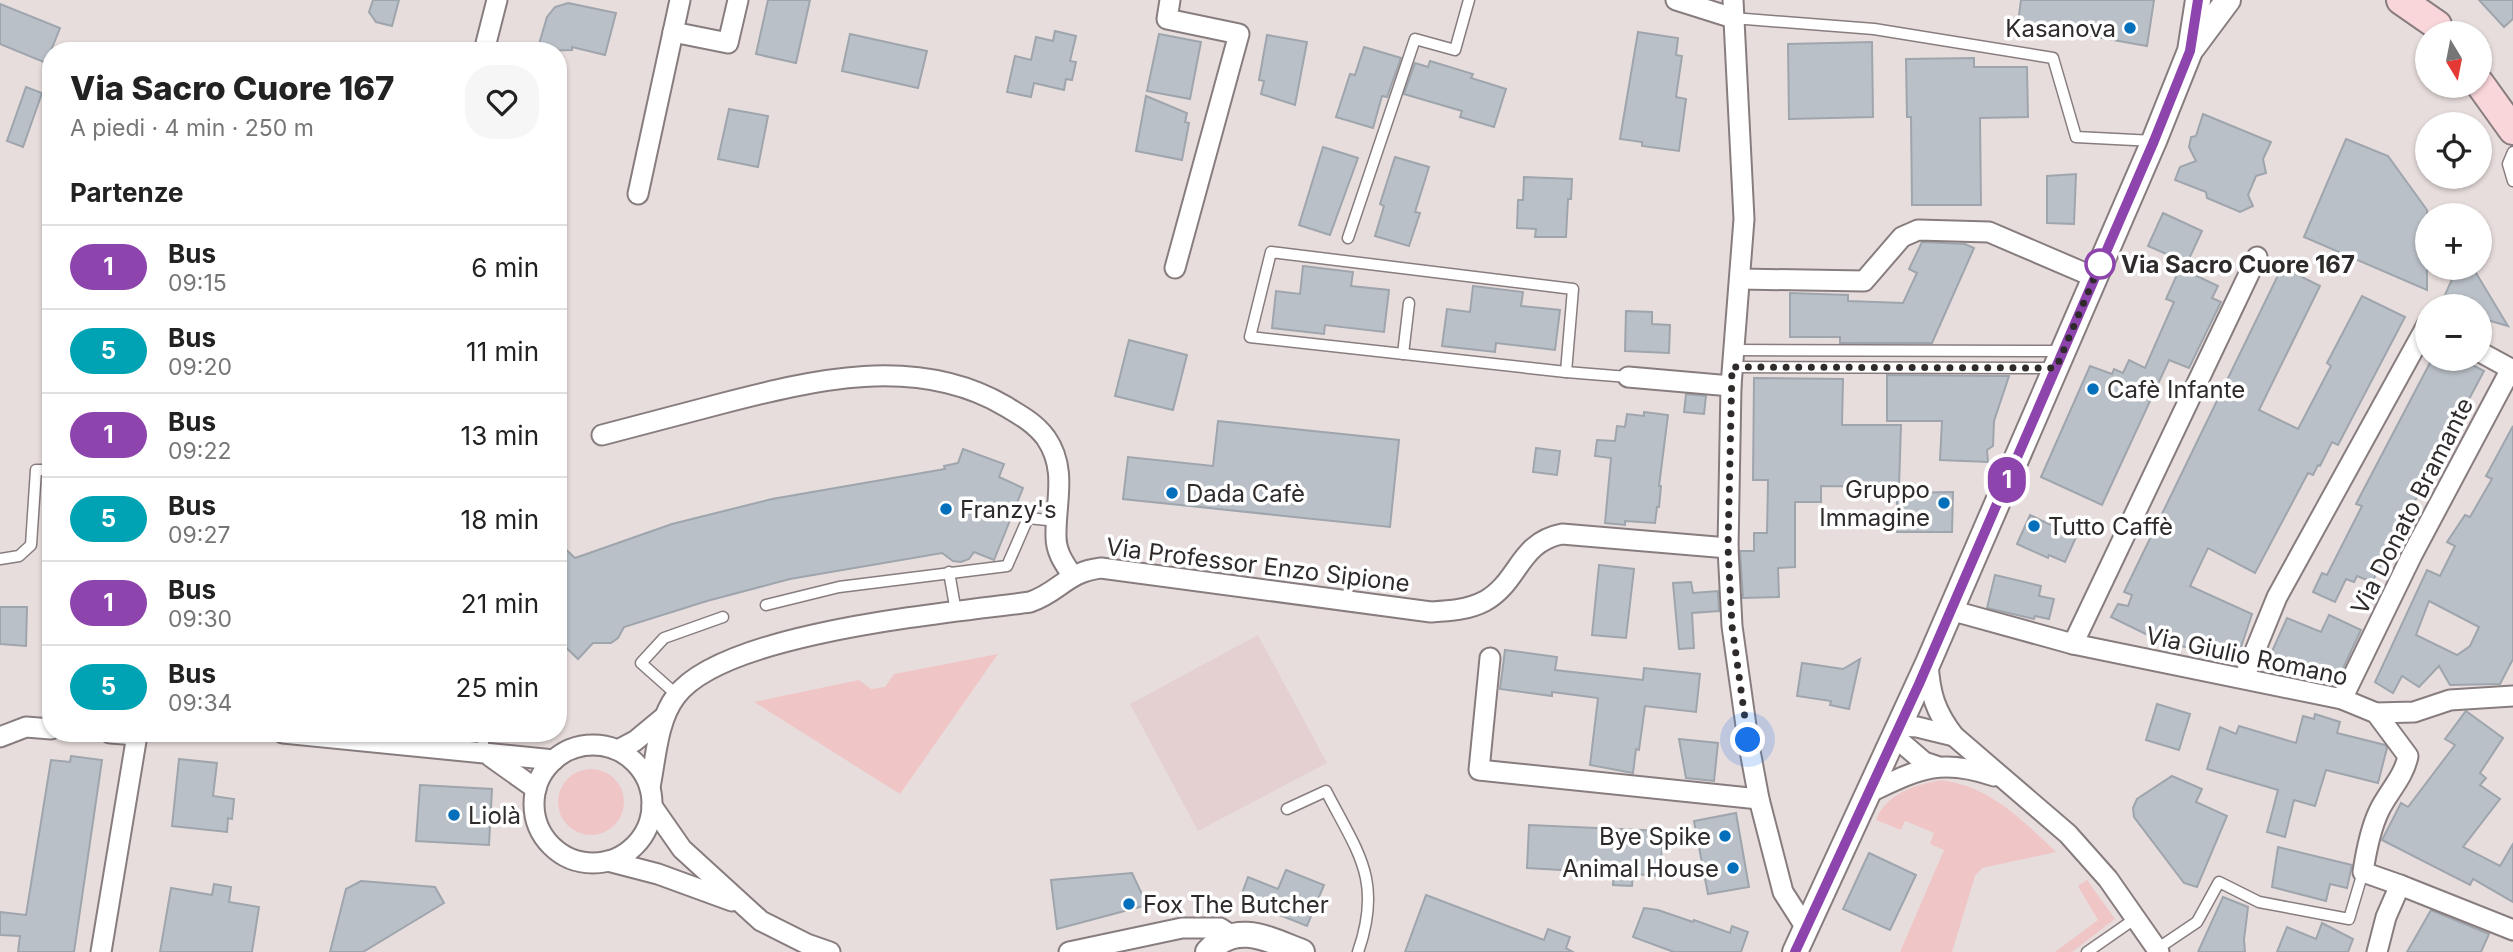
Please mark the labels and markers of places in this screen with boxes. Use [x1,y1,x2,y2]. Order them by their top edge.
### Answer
place label: Kasanova [2005,14,2116,43]
marker: Kasanova [2122,20,2138,36]
marker: Via Sacro Cuore 167 [2085,249,2115,279]
place label: Via Sacro Cuore 167 [2121,250,2355,279]
place label: Cafè Infante [2107,375,2245,404]
marker: Cafè Infante [2085,381,2101,397]
place label: Gruppo Immagine [1819,475,1930,532]
place label: Dada Cafè [1186,479,1305,508]
marker: Dada Cafè [1164,485,1180,501]
place label: Franzy's [960,495,1057,524]
marker: Gruppo Immagine [1936,495,1952,511]
marker: Franzy's [938,501,954,517]
place label: Tutto Caffè [2048,512,2173,541]
marker: Tutto Caffè [2026,518,2042,534]
place label: Liolà [468,801,521,830]
marker: Liolà [446,807,462,823]
place label: Bye Spike [1599,822,1711,851]
marker: Bye Spike [1717,828,1733,844]
place label: Animal House [1562,854,1719,883]
marker: Animal House [1725,860,1741,876]
place label: Fox The Butcher [1143,890,1329,919]
marker: Fox The Butcher [1121,896,1137,912]

